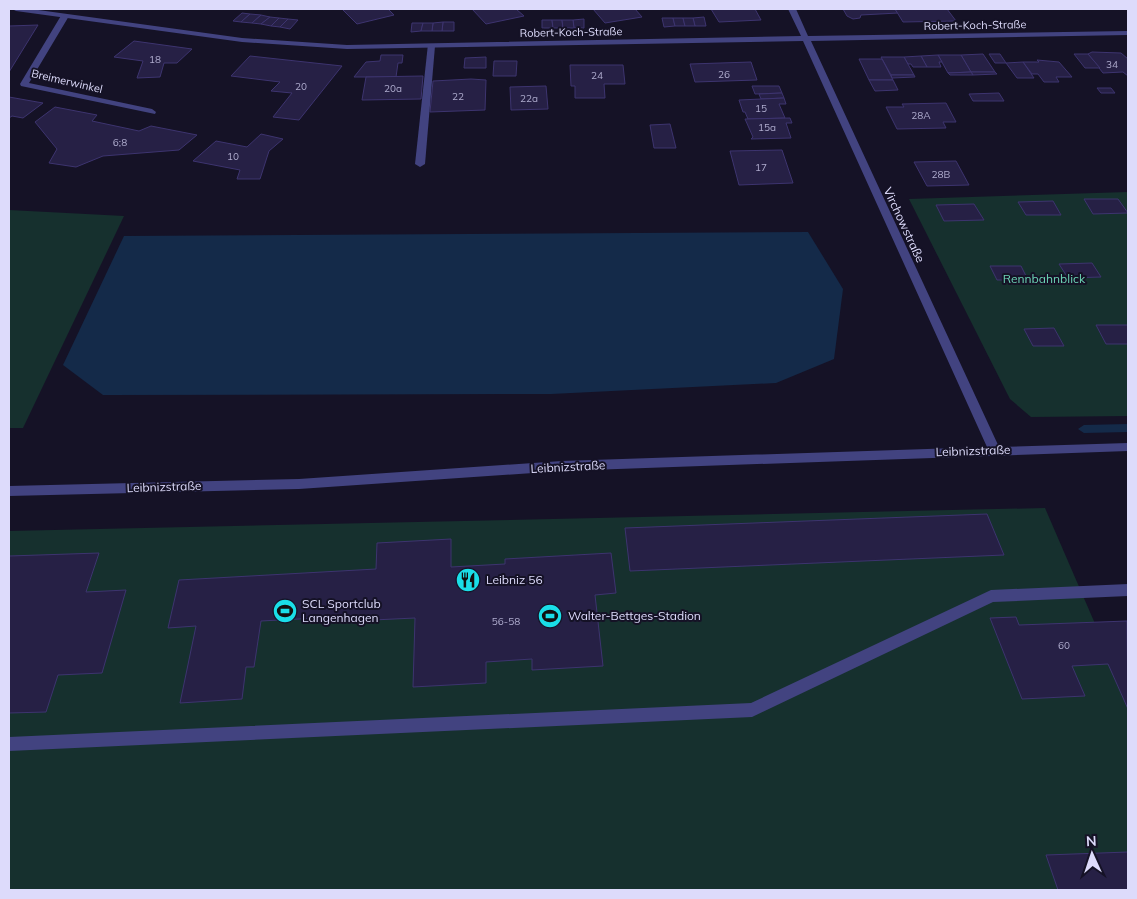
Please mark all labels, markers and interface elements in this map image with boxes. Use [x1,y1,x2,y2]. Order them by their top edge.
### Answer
street label: Robert-Koch-Straße [923,17,1027,33]
street label: Robert-Koch-Straße [519,24,623,40]
house number: 18 [149,53,161,66]
house number: 34 [1106,58,1118,71]
street label: Breimerwinkel [30,66,104,96]
house number: 26 [718,68,730,81]
house number: 24 [591,69,603,82]
house number: 20 [295,80,307,93]
house number: 20a [384,82,402,95]
house number: 22 [452,90,464,103]
house number: 22a [520,92,538,105]
house number: 15 [755,102,767,115]
house number: 28A [911,109,931,122]
house number: 15a [758,121,776,134]
house number: 6;8 [113,136,127,149]
house number: 10 [227,150,239,163]
house number: 17 [755,161,767,174]
house number: 28B [932,168,951,181]
street label: Virchowstraße [880,185,928,265]
park label: Rennbahnblick [1003,271,1086,286]
street label: Leibnizstraße [935,442,1011,459]
street label: Leibnizstraße [530,457,606,476]
street label: Leibnizstraße [126,478,202,495]
restaurant icon: Leibniz 56 [455,567,481,593]
place label: Leibniz 56 [486,572,543,587]
place label: SCL Sportclub Langenhagen [302,596,381,625]
sports icon: SCL Sportclub Langenhagen [272,598,298,624]
sports icon: Walter-Bettges-Stadion [537,603,563,629]
place label: Walter-Bettges-Stadion [568,608,701,623]
house number: 56-58 [492,615,520,628]
house number: 60 [1058,639,1070,652]
north arrow [1067,829,1117,879]
text: N [1086,832,1097,850]

